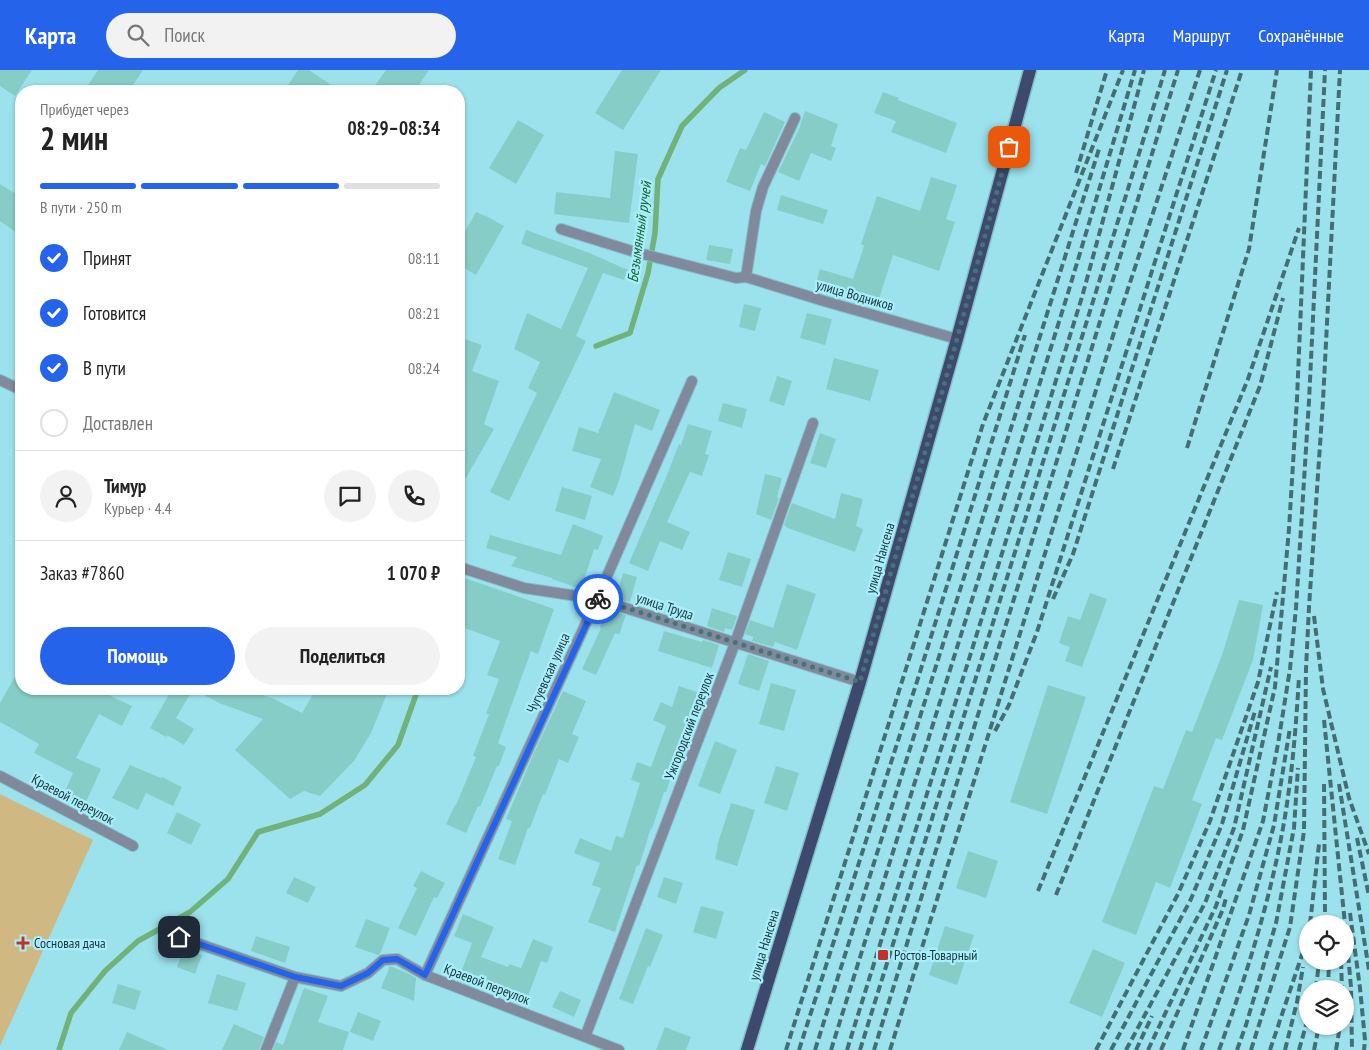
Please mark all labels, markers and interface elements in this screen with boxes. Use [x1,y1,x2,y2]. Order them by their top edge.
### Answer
search box [106,13,456,58]
text: Карта [25,20,76,51]
icon: search [124,21,152,49]
text: Поиск [164,23,205,47]
text: Карта [1108,24,1145,47]
text: Маршрут [1173,24,1230,47]
text: Сохранённые [1258,24,1344,47]
text: Прибудет через [40,99,129,119]
text: 08:29–08:34 [347,116,440,140]
text: 2 мин [40,117,108,159]
pin [988,126,1030,168]
icon: bag [995,133,1023,161]
water label: Безымянный ручей [623,179,656,284]
text: В пути · 250 m [40,197,122,217]
icon: check [40,244,68,272]
text: Принят [83,246,131,270]
text: 08:11 [408,248,440,268]
street label: улица Водников [814,275,896,315]
icon: check [40,299,68,327]
text: Готовится [83,301,146,325]
text: 08:21 [408,303,440,323]
icon: check [40,354,68,382]
text: В пути [83,356,126,380]
text: 08:24 [408,358,440,378]
text: Доставлен [83,411,153,435]
button: person [40,470,92,522]
button: chat [324,470,376,522]
button: phone [388,470,440,522]
text: Тимур [104,474,146,498]
text: Курьер · 4.4 [104,498,172,518]
street label: улица Нансена [861,520,899,596]
text: Заказ #7860 [40,561,124,585]
text: 1 070 ₽ [387,561,440,585]
courier [573,574,623,624]
icon: bike [584,585,612,613]
street label: улица Труда [634,588,696,624]
button: Помощь [40,627,235,685]
button: Поделиться [245,627,440,685]
street label: Чугуевская улица [522,630,574,716]
street label: Ужгородский переулок [660,669,718,782]
street label: Краевой переулок [29,770,118,829]
street label: улица Нансена [745,907,783,983]
map controls [1299,915,1354,1035]
button: locate [1299,915,1354,970]
pin [158,916,200,958]
icon: home [165,923,193,951]
place label: Сосновая дача [34,934,106,952]
marker: Сосновая дача [16,936,30,950]
place label: Ростов-Товарный [894,946,977,964]
marker: Ростов-Товарный [876,948,890,962]
street label: Краевой переулок [441,959,533,1009]
button: layers [1299,980,1354,1035]

